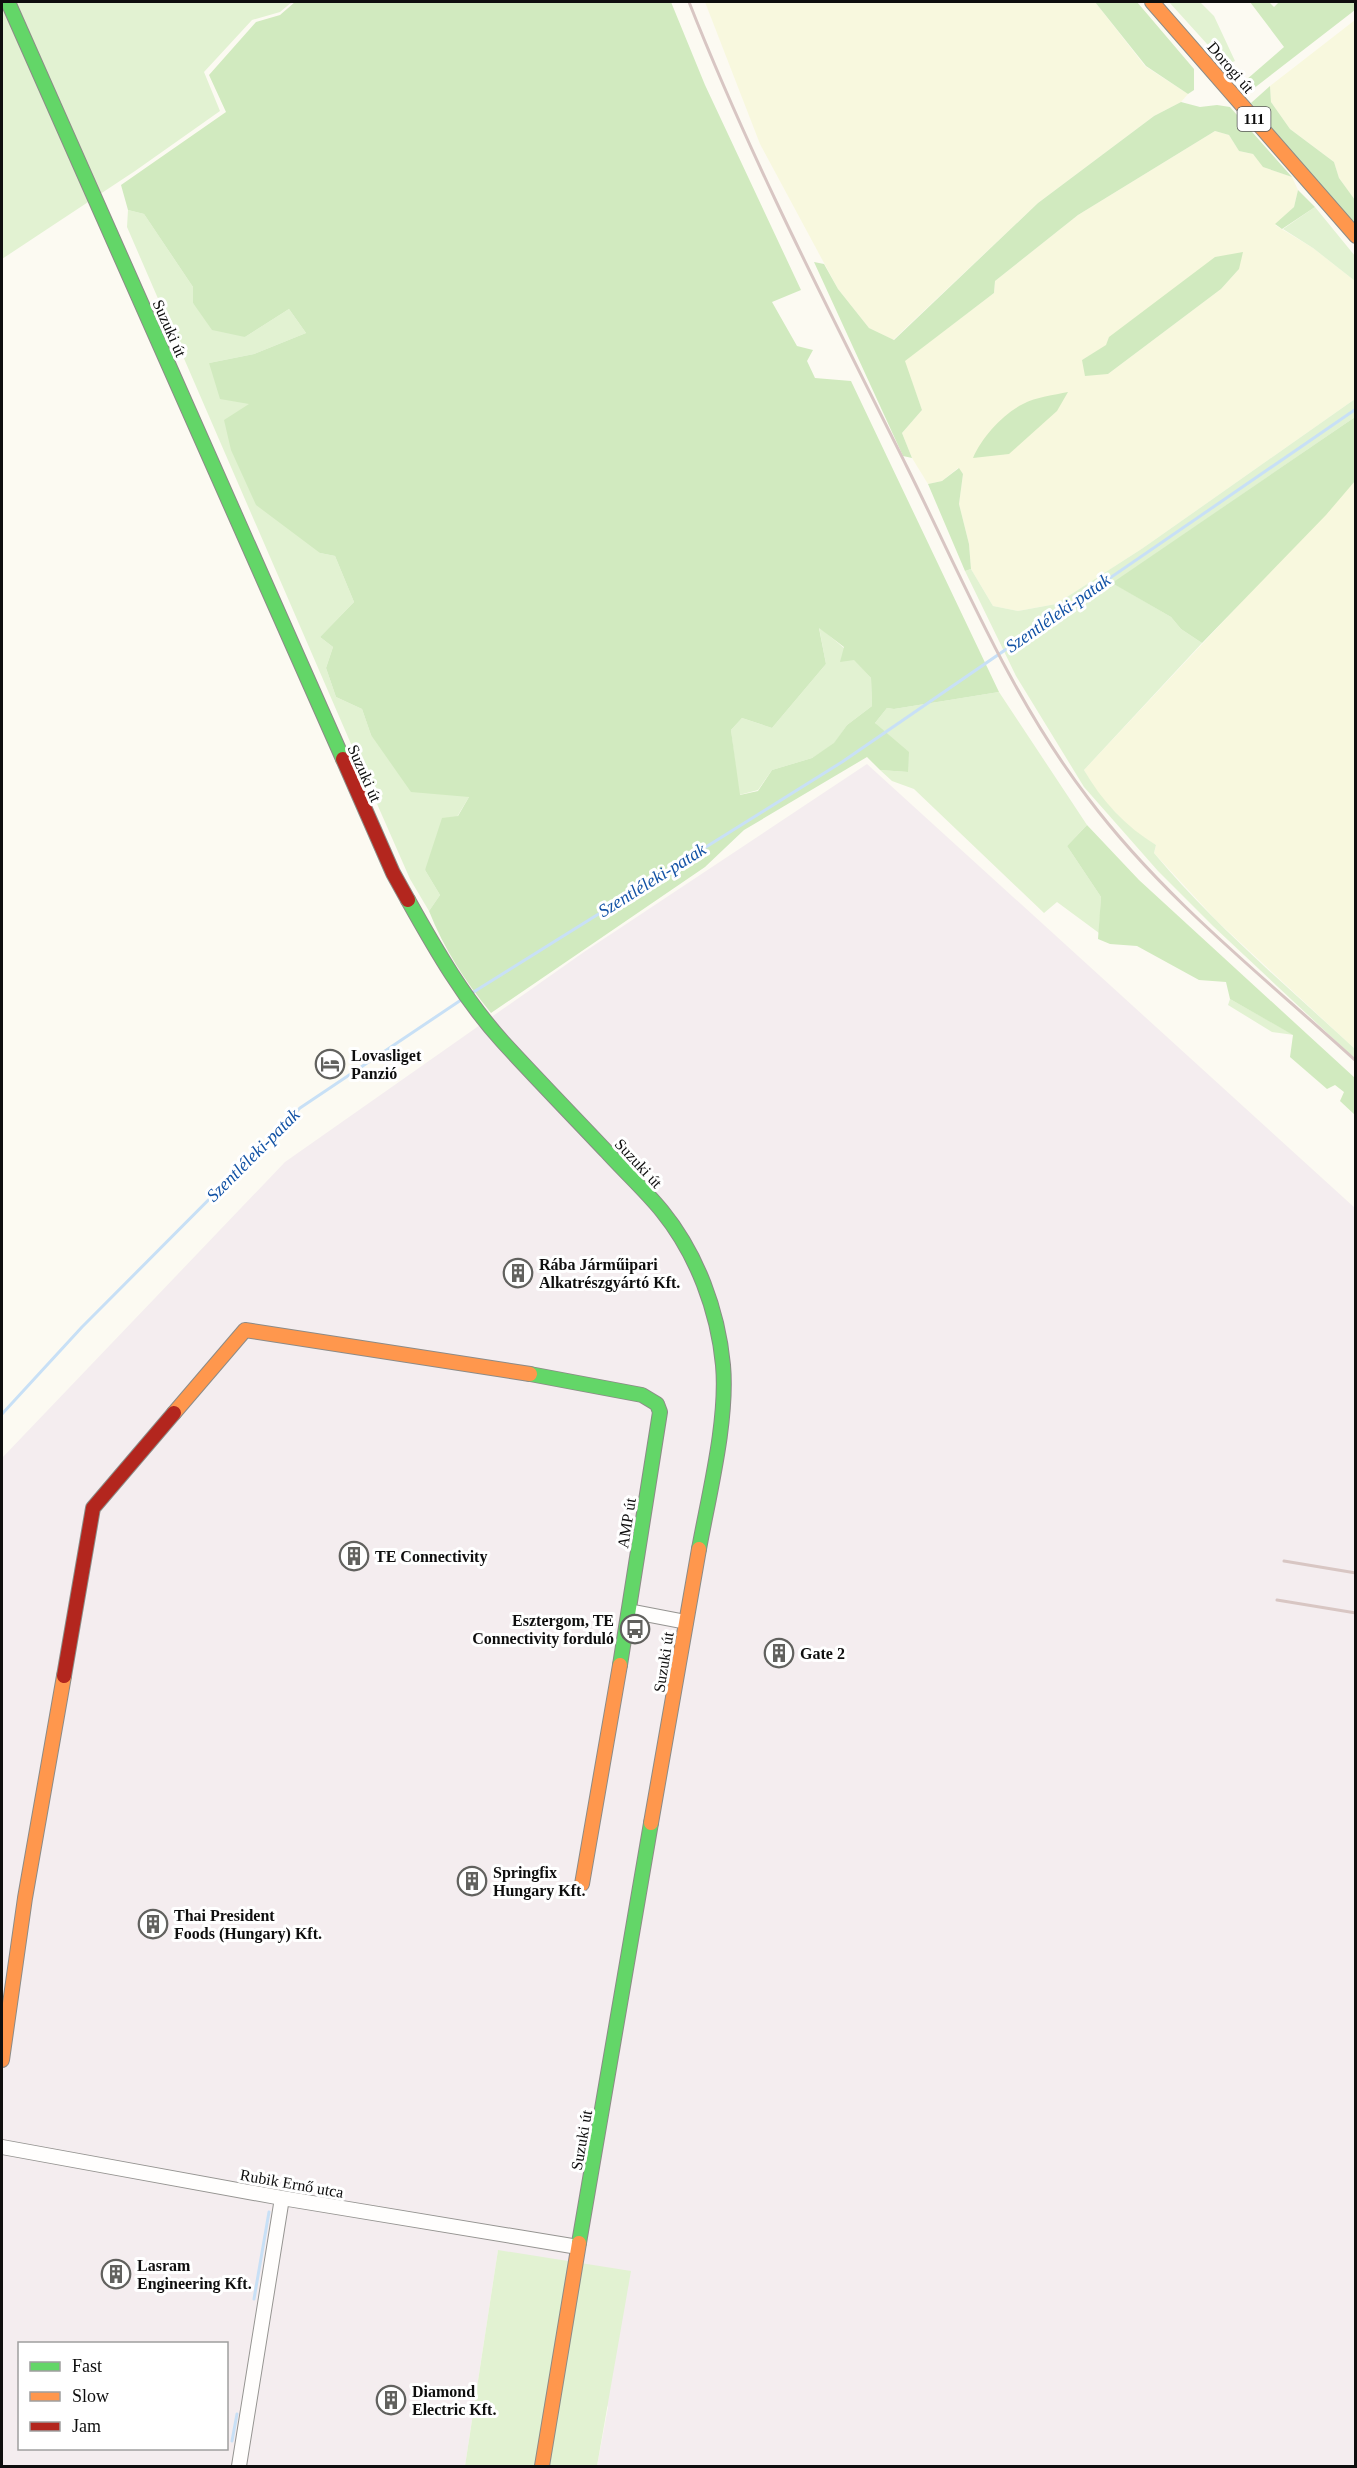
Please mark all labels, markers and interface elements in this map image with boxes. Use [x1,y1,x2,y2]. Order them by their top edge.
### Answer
street label: Dorogi út [1203,38,1258,97]
road number: 111 [1238,107,1270,131]
street label: Suzuki út [149,297,190,360]
water label: Szentléleki-patak [1002,569,1115,656]
street label: Suzuki út [344,742,385,805]
water label: Szentléleki-patak [595,838,710,921]
place label: Lovasliget Panzió [351,1047,422,1082]
hotel icon: Lovasliget Panzió [314,1048,346,1080]
water label: Szentléleki-patak [202,1104,304,1206]
street label: Suzuki út [612,1135,666,1192]
place label: Rába Járműipari Alkatrészgyártó Kft. [539,1256,680,1292]
building icon: Rába Járműipari Alkatrészgyártó Kft. [502,1257,534,1289]
street label: AMP út [614,1496,639,1549]
building icon: TE Connectivity [338,1540,370,1572]
place label: TE Connectivity [375,1548,487,1566]
place label: Esztergom, TE Connectivity forduló [472,1612,614,1648]
bus stop icon: Esztergom, TE Connectivity forduló [619,1613,651,1645]
street label: Suzuki út [650,1630,677,1693]
building icon: Gate 2 [763,1637,795,1669]
place label: Gate 2 [800,1645,845,1662]
place label: Springfix Hungary Kft. [493,1864,585,1900]
building icon: Springfix Hungary Kft. [456,1865,488,1897]
place label: Thai President Foods (Hungary) Kft. [174,1907,322,1943]
building icon: Thai President Foods (Hungary) Kft. [137,1908,169,1940]
street label: Suzuki út [568,2108,595,2172]
street label: Rubik Ernő utca [239,2166,345,2201]
place label: Lasram Engineering Kft. [137,2257,252,2293]
building icon: Lasram Engineering Kft. [100,2258,132,2290]
legend [18,2342,228,2450]
text: Fast [72,2356,102,2376]
place label: Diamond Electric Kft. [412,2383,496,2418]
building icon: Diamond Electric Kft. [375,2384,407,2416]
text: Slow [72,2386,109,2406]
text: Jam [72,2416,101,2436]

